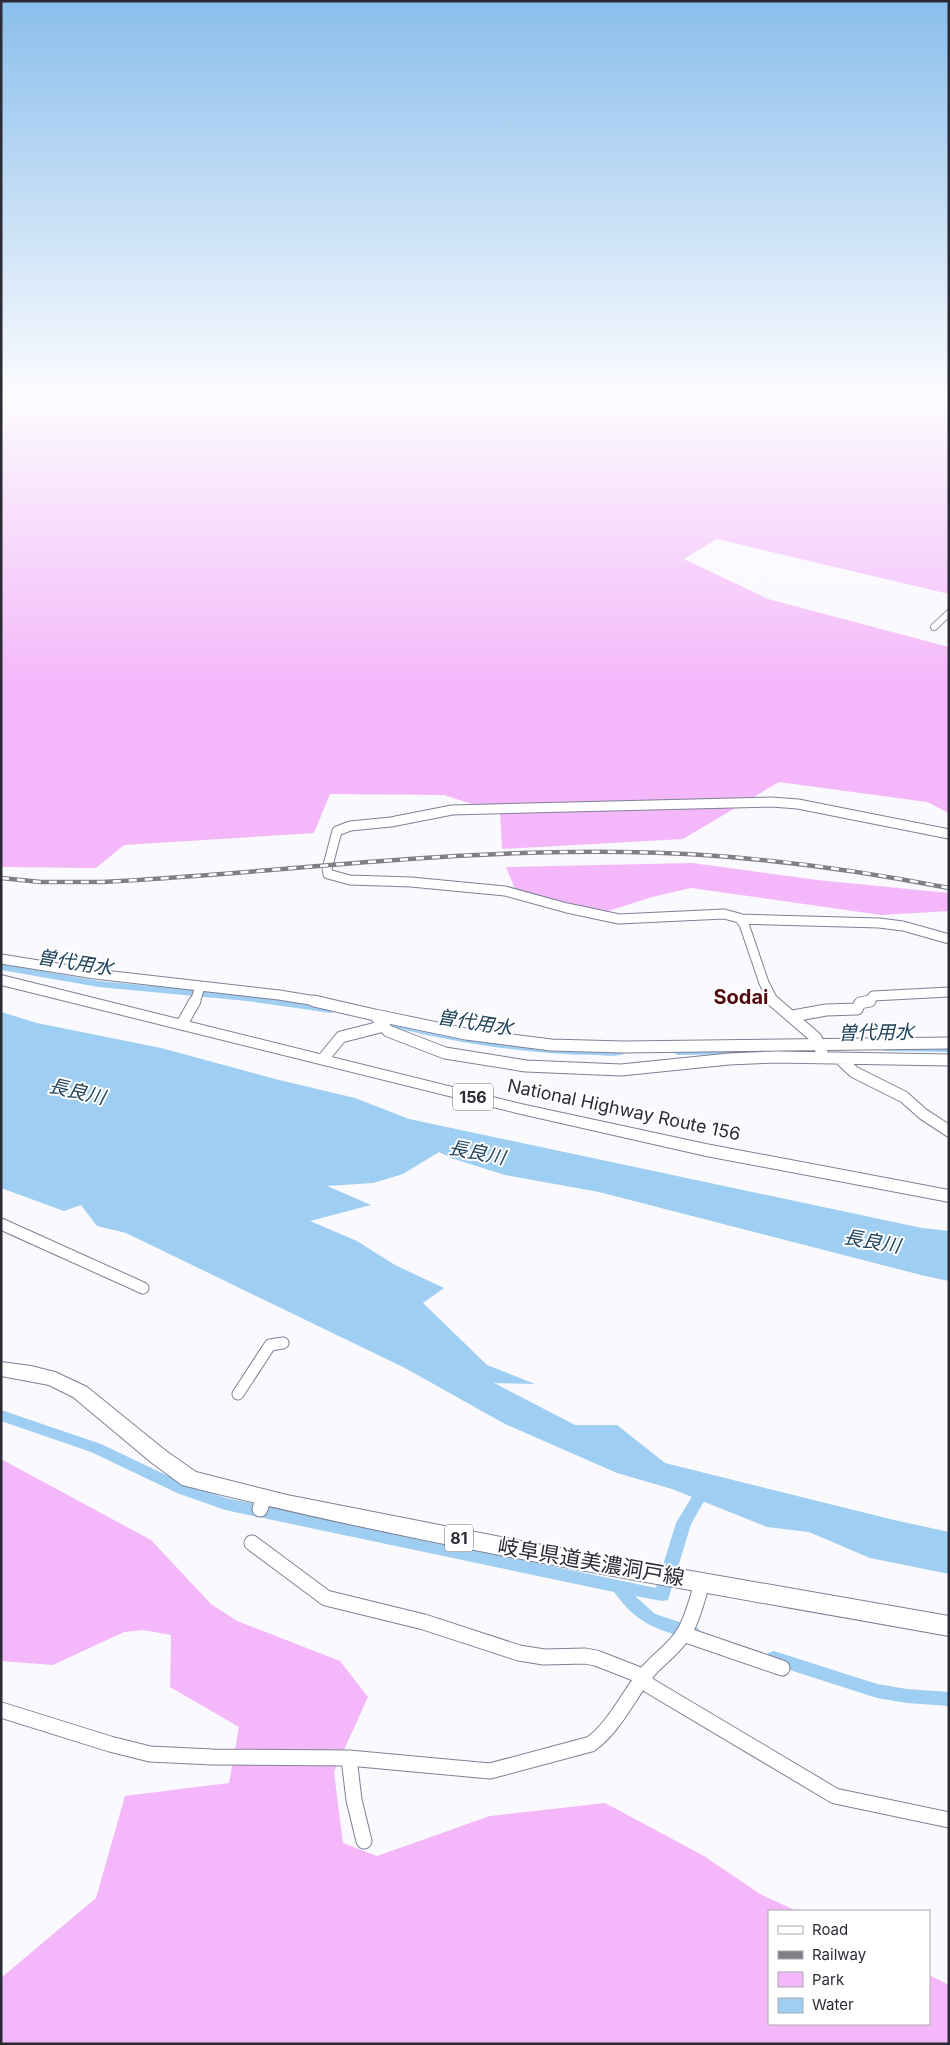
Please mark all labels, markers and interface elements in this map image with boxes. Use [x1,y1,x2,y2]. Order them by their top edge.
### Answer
water label: 曽代用水 [36,945,116,980]
district label: Sodai [714,985,769,1009]
water label: 曽代用水 [436,1005,516,1040]
water label: 曽代用水 [838,1020,916,1045]
water label: 長良川 [47,1074,109,1110]
street label: National Highway Route 156 [506,1075,742,1144]
road number: 156 [453,1084,493,1110]
water label: 長良川 [447,1136,509,1170]
water label: 長良川 [842,1225,904,1258]
road number: 81 [445,1525,473,1552]
street label: 岐阜県道美濃洞戸線 [496,1533,686,1590]
legend [768,1910,930,2025]
text: Road [812,1920,848,1939]
text: Railway [812,1945,867,1964]
text: Park [812,1970,845,1989]
text: Water [812,1995,854,2014]

